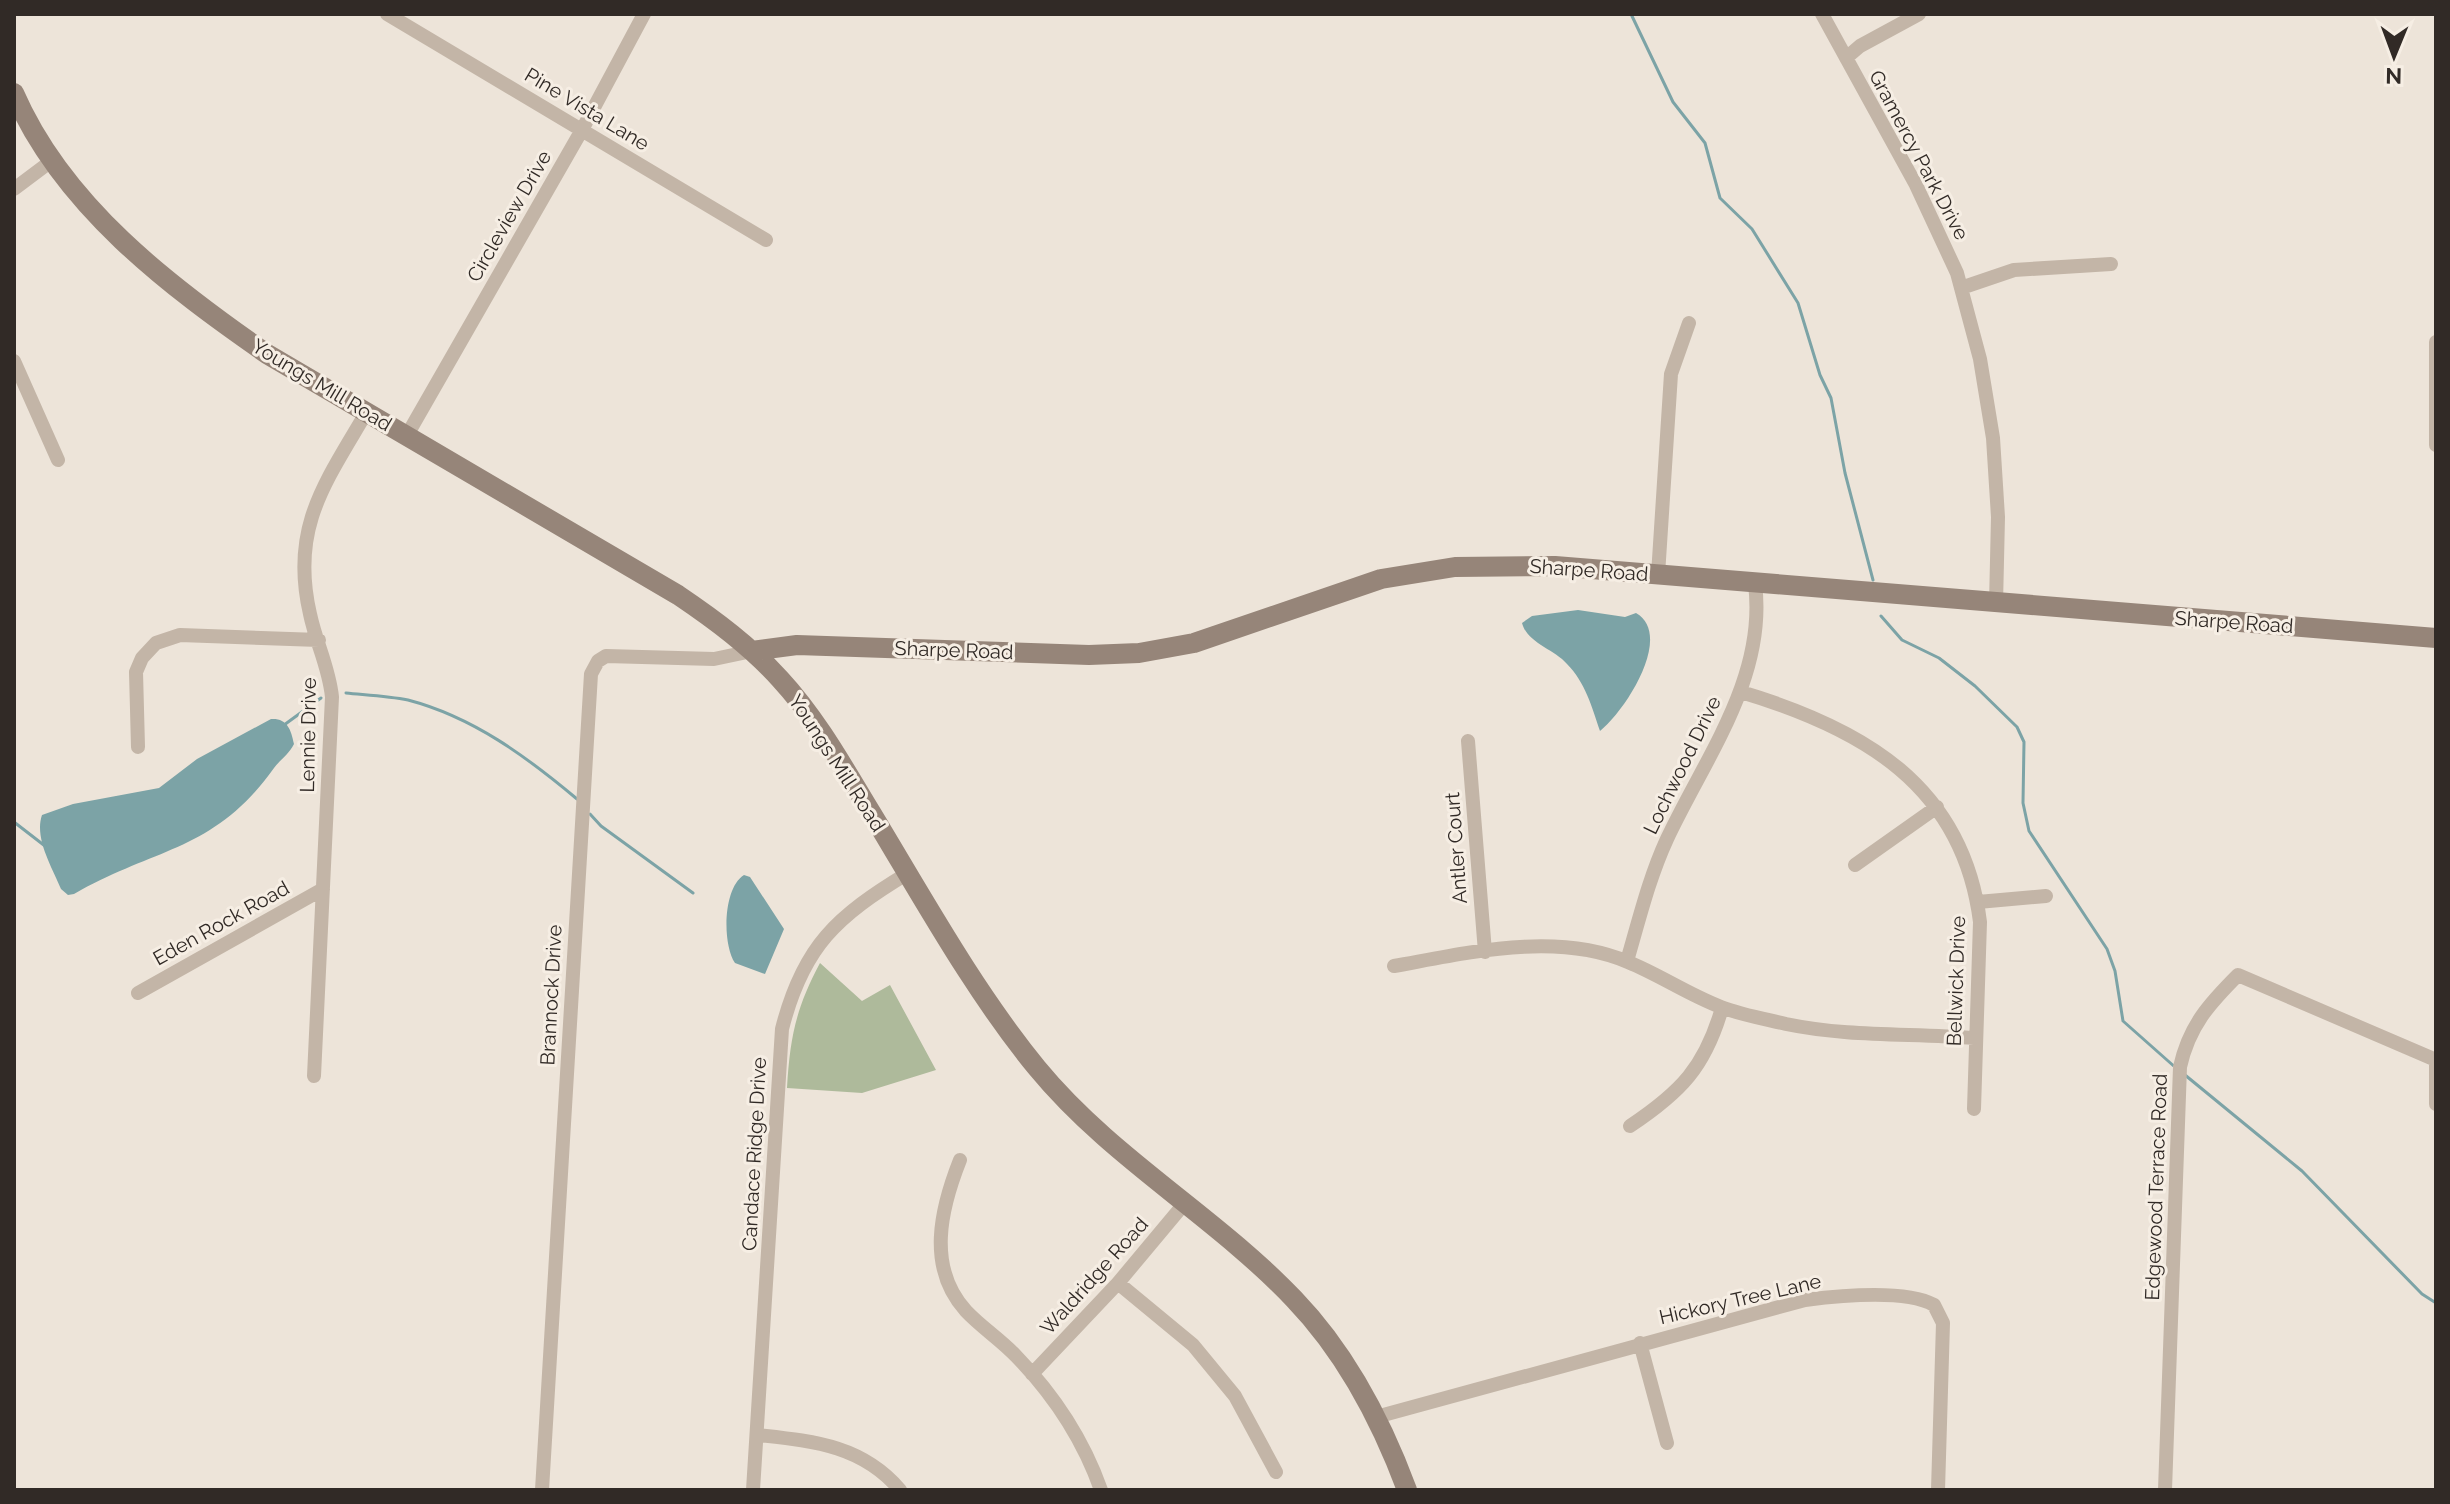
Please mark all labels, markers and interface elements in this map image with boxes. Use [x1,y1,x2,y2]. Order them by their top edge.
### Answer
north arrow [2354,16,2434,96]
street label: Pine Vista Lane [520,62,654,156]
text: N [2385,63,2402,89]
street label: Gramercy Park Drive [1864,66,1974,244]
street label: Circleview Drive [462,146,556,286]
street label: Youngs Mill Road [248,334,396,436]
street label: Sharpe Road [1529,554,1649,586]
street label: Sharpe Road [2174,606,2294,638]
street label: Sharpe Road [894,636,1014,664]
street label: Lennie Drive [295,677,321,793]
street label: Youngs Mill Road [784,690,890,836]
street label: Lochwood Drive [1638,692,1726,838]
street label: Antler Court [1440,791,1472,905]
street label: Eden Rock Road [149,876,293,970]
street label: Bellwick Drive [1942,915,1970,1047]
street label: Brannock Drive [535,924,567,1066]
street label: Candace Ridge Drive [737,1056,771,1252]
street label: Edgewood Terrace Road [2140,1073,2172,1301]
street label: Waldridge Road [1035,1212,1153,1340]
street label: Hickory Tree Lane [1657,1269,1824,1329]

